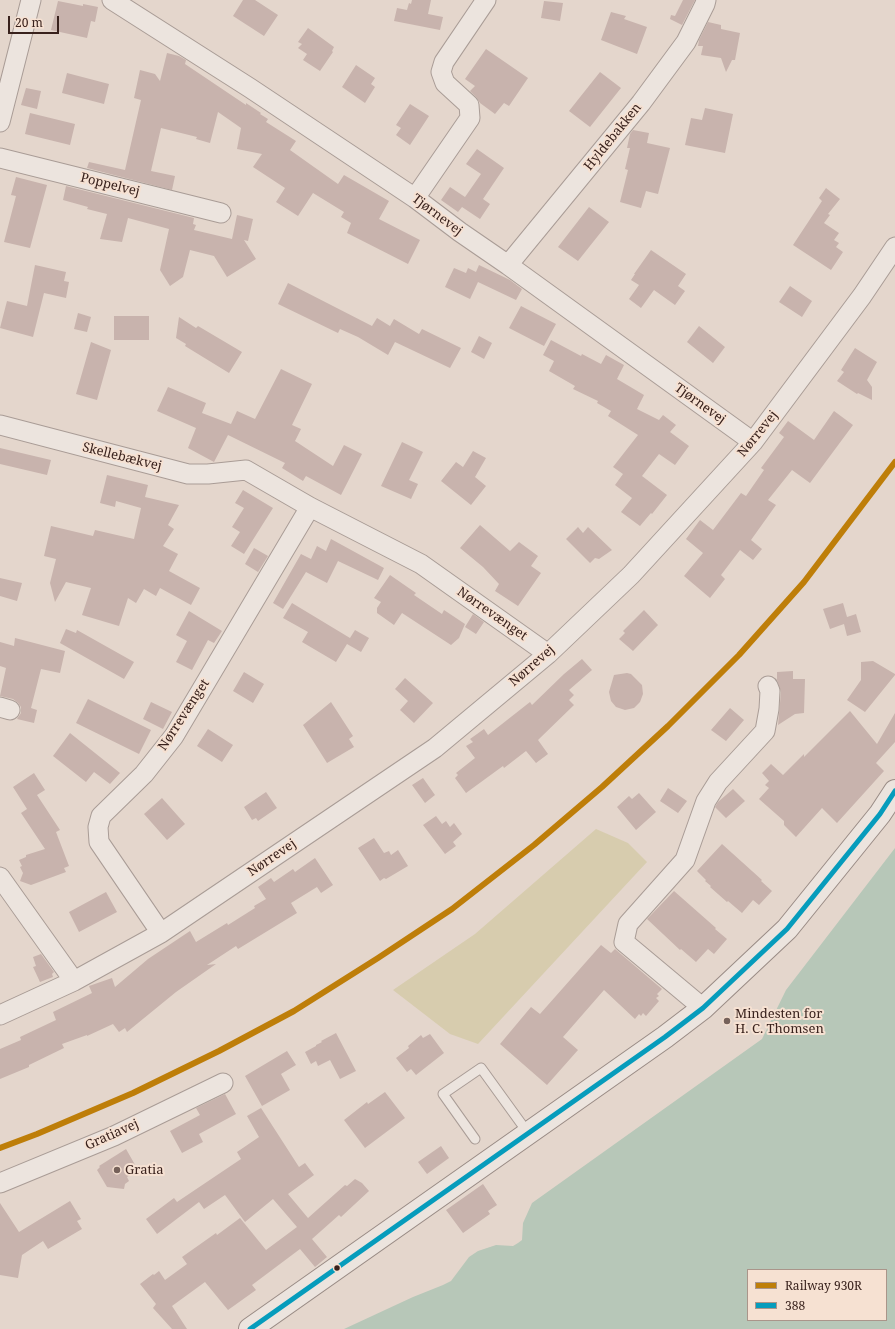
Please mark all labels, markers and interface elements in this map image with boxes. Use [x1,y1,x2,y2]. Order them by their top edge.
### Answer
scale bar [10,8,61,34]
text: 20 m [15,14,43,31]
street label: Hyldebakken [581,100,645,174]
street label: Poppelvej [79,170,141,200]
street label: Tjørnevej [409,191,465,239]
street label: Tjørnevej [671,380,729,428]
street label: Nørrevej [735,408,781,460]
street label: Skellebækvej [81,440,163,474]
street label: Nørrevænget [454,584,530,644]
street label: Nørrevej [506,642,558,690]
street label: Nørrevænget [155,676,213,754]
street label: Nørrevej [245,836,299,880]
place label: Mindesten for H. C. Thomsen [735,1006,824,1037]
marker: Mindesten for H. C. Thomsen [722,1016,732,1026]
street label: Gratiavej [83,1116,141,1154]
place label: Gratia [125,1162,164,1178]
marker: Gratia [112,1165,122,1175]
unlabelled marker [332,1263,342,1273]
legend [747,1269,887,1321]
text: Railway 930R [785,1277,862,1294]
text: 388 [785,1297,805,1314]

